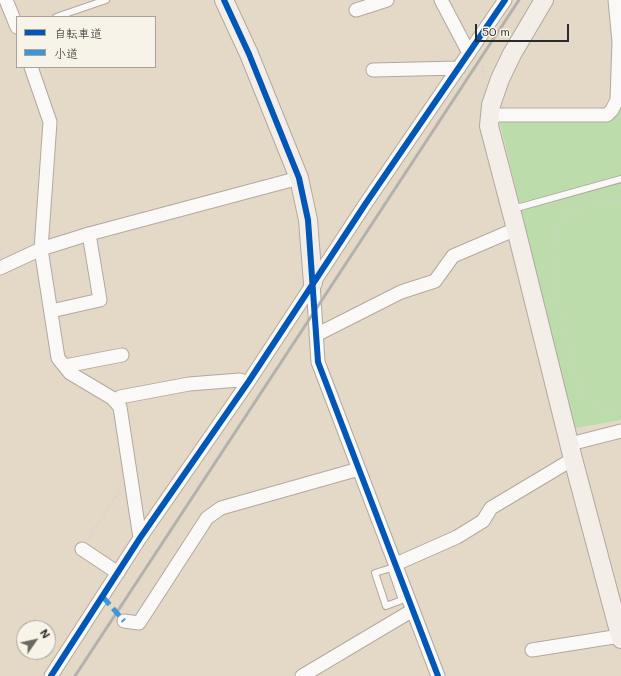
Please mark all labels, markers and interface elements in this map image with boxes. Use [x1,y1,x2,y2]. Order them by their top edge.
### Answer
legend [16,16,156,68]
scale bar [477,16,571,42]
text: 50 m [482,23,510,39]
text: 自転車道 [54,25,102,41]
text: 小道 [54,45,78,61]
north arrow [16,620,56,660]
text: N [37,626,54,641]

